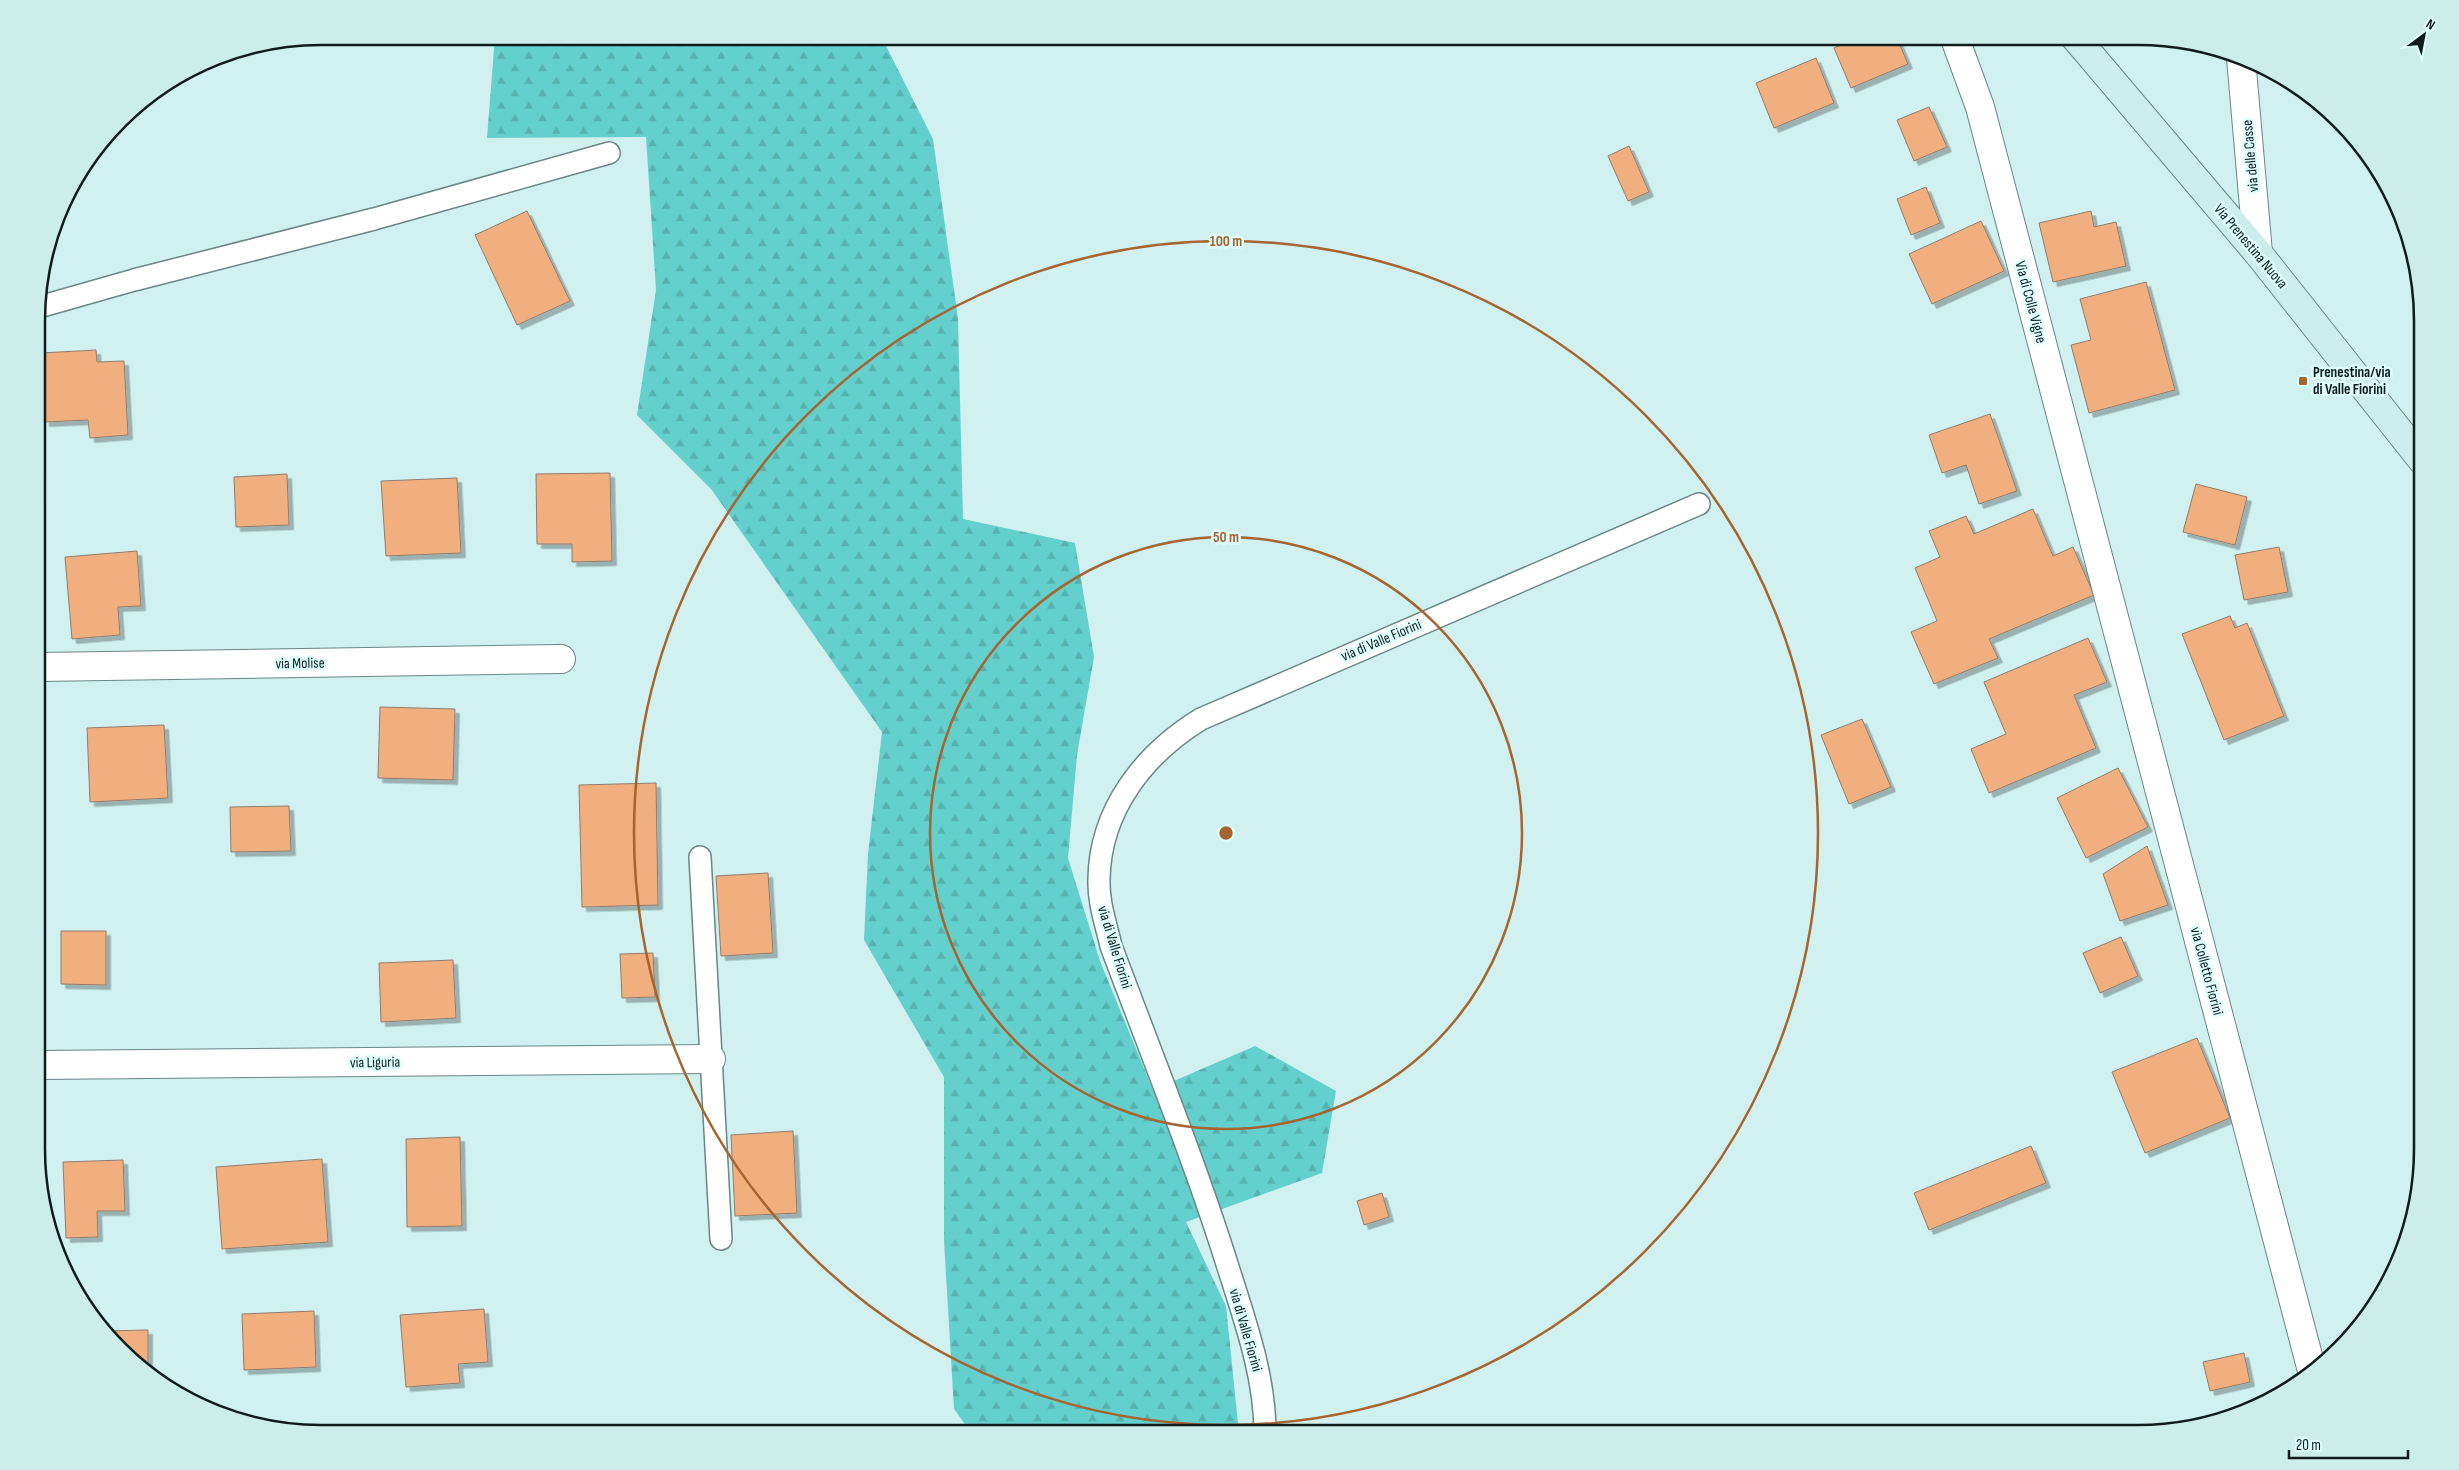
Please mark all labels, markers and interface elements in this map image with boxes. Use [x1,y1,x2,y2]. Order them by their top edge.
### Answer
north arrow [2399,10,2449,60]
text: N [2423,15,2438,34]
street label: via delle Casse [2238,119,2263,193]
street label: Via Prenestina Nuova [2209,200,2292,293]
text: 100 m [1210,232,1242,251]
street label: Via di Colle Vigne [2010,259,2051,345]
place label: Prenestina/via di Valle Fiorini [2313,363,2391,399]
marker: Prenestina/via di Valle Fiorini [2297,375,2309,387]
text: 50 m [1213,528,1239,547]
street label: via di Valle Fiorini [1338,615,1424,666]
street label: via Molise [275,654,325,673]
centre of rings [1217,824,1235,842]
street label: via di Valle Fiorini [1093,903,1136,991]
street label: via Colletto Fiorini [2186,925,2227,1018]
street label: via Liguria [350,1053,400,1072]
street label: via di Valle Fiorini [1225,1286,1266,1374]
scale bar [2289,1428,2408,1460]
text: 20 m [2296,1436,2321,1455]

